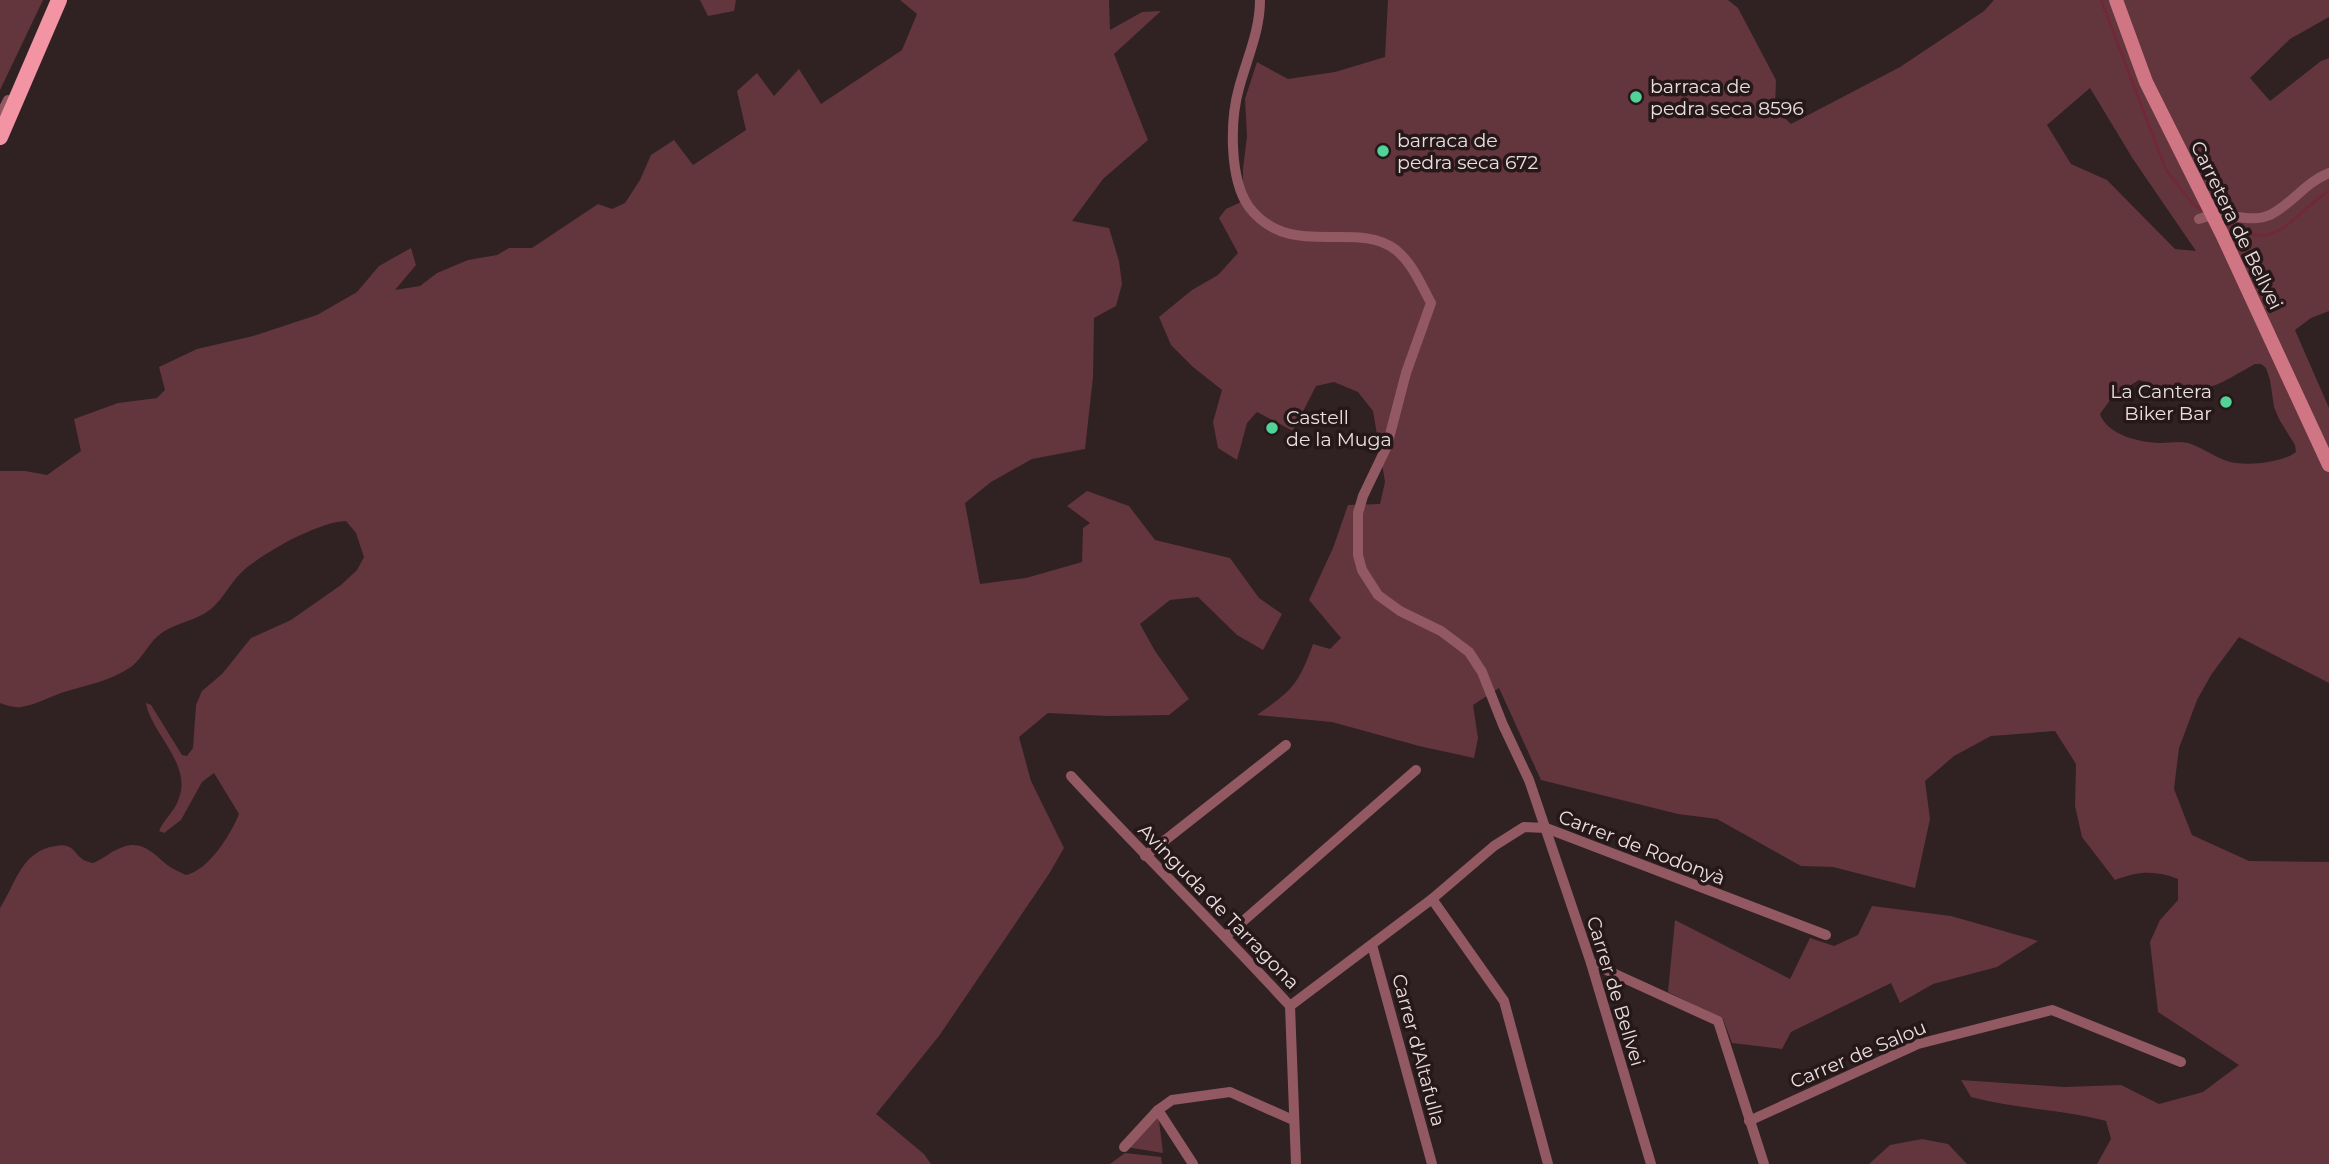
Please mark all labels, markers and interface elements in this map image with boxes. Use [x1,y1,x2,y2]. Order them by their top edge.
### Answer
place label: barraca de pedra seca 8596 [1650,75,1804,120]
marker: barraca de pedra seca 8596 [1628,89,1644,105]
place label: barraca de pedra seca 672 [1397,129,1539,174]
street label: Carretera de Bellvei [2186,137,2287,313]
marker: barraca de pedra seca 672 [1375,143,1391,159]
place label: La Cantera Biker Bar [2110,380,2212,425]
marker: La Cantera Biker Bar [2218,394,2234,410]
place label: Castell de la Muga [1286,406,1392,451]
marker: Castell de la Muga [1264,420,1280,436]
street label: Carrer de Rodonyà [1555,805,1728,890]
street label: Avinguda de Tarragona [1133,819,1304,994]
street label: Carrer de Bellvei [1582,913,1649,1069]
street label: Carrer d'Altafulla [1387,971,1450,1129]
street label: Carrer de Salou [1787,1015,1930,1093]

